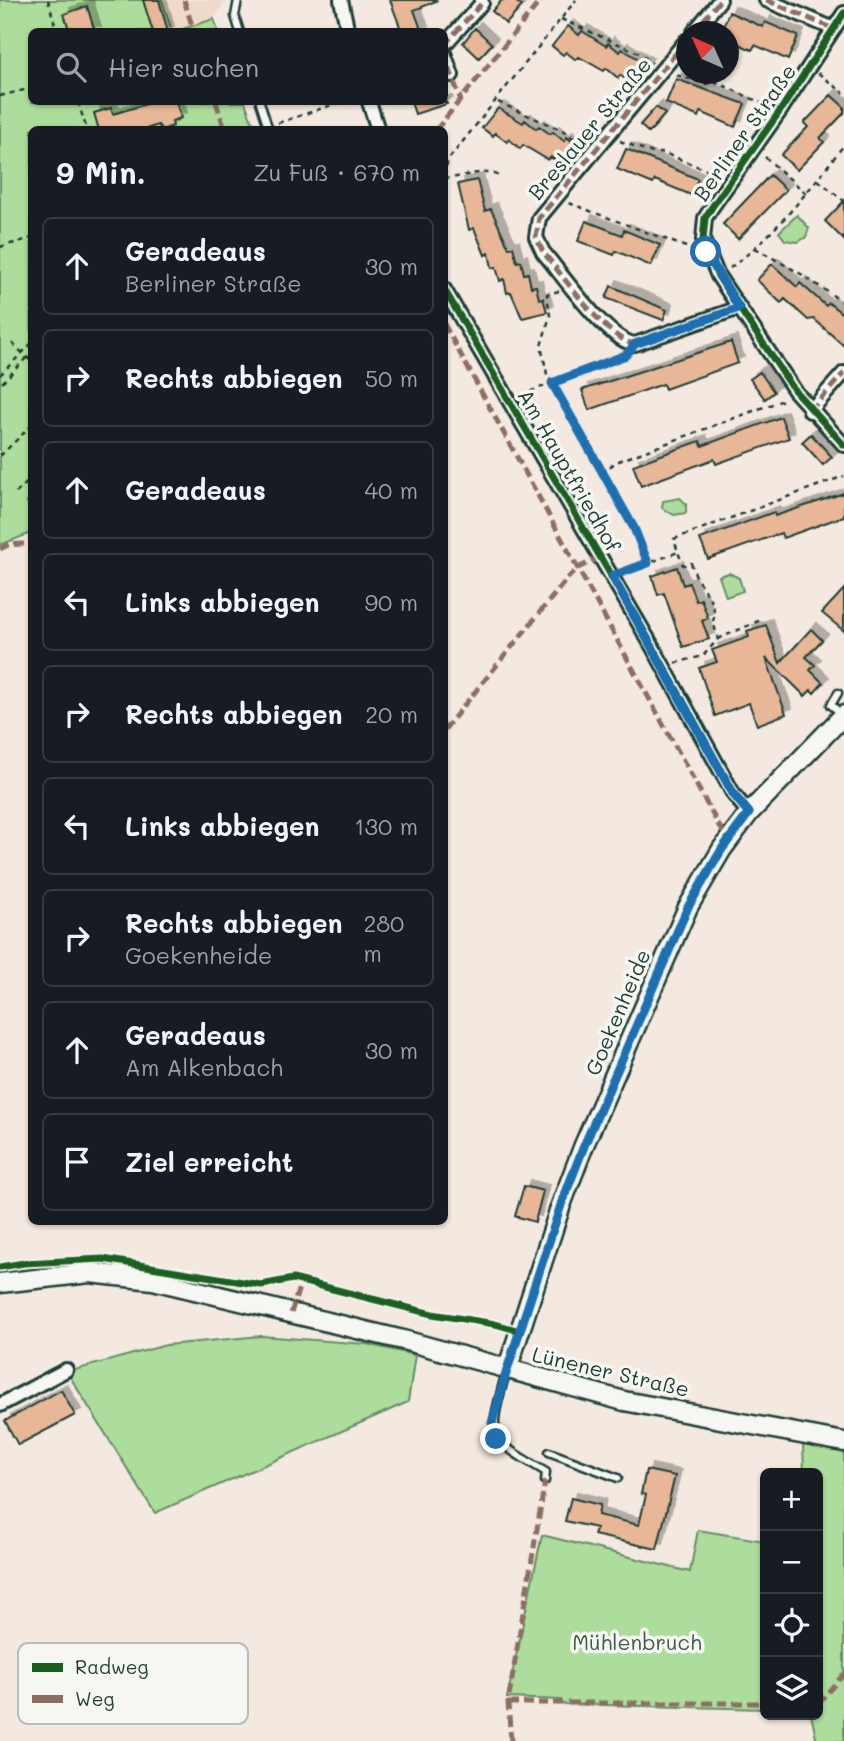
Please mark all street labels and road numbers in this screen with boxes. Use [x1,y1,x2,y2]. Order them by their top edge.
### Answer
street label: Breslauer Straße [521,51,657,205]
street label: Berliner Straße [687,58,801,206]
street label: Am Hauptfriedhof [512,384,628,557]
street label: Goekenheide [578,945,656,1079]
street label: Lünener Straße [530,1340,692,1402]

